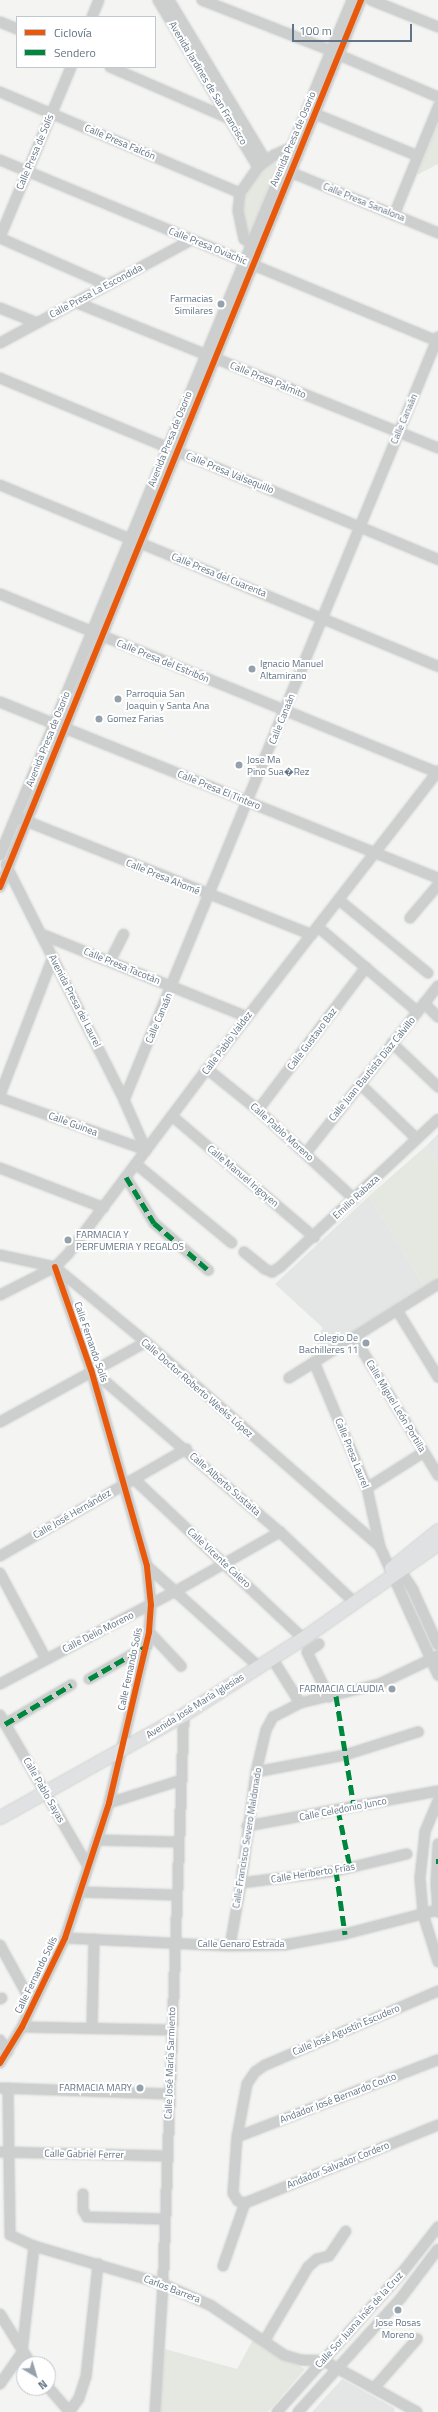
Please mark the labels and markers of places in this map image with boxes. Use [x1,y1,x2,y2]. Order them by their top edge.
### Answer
place label: Farmacias Similares [170,292,213,316]
marker: Farmacias Similares [216,299,226,309]
place label: Ignacio Manuel Altamirano [260,657,323,680]
marker: Ignacio Manuel Altamirano [247,664,257,674]
place label: Parroquia San Joaquin y Santa Ana [126,687,209,710]
marker: Parroquia San Joaquin y Santa Ana [113,694,123,704]
place label: Gomez Farias [107,713,164,725]
marker: Gomez Farias [94,714,104,724]
place label: Jose Ma Pino Sua�Rez [247,753,309,776]
marker: Jose Ma Pino Sua�Rez [234,760,244,770]
place label: FARMACIA Y PERFUMERIA Y REGALOS [76,1228,184,1252]
marker: FARMACIA Y PERFUMERIA Y REGALOS [63,1235,73,1245]
place label: Colegio De Bachilleres 11 [299,1331,358,1354]
marker: Colegio De Bachilleres 11 [361,1338,371,1348]
place label: FARMACIA CLAUDIA [299,1683,384,1695]
marker: FARMACIA CLAUDIA [387,1684,397,1694]
place label: FARMACIA MARY [59,2082,132,2094]
marker: FARMACIA MARY [135,2083,145,2093]
marker: Jose Rosas Moreno [393,2305,403,2315]
place label: Jose Rosas Moreno [375,2316,421,2340]

